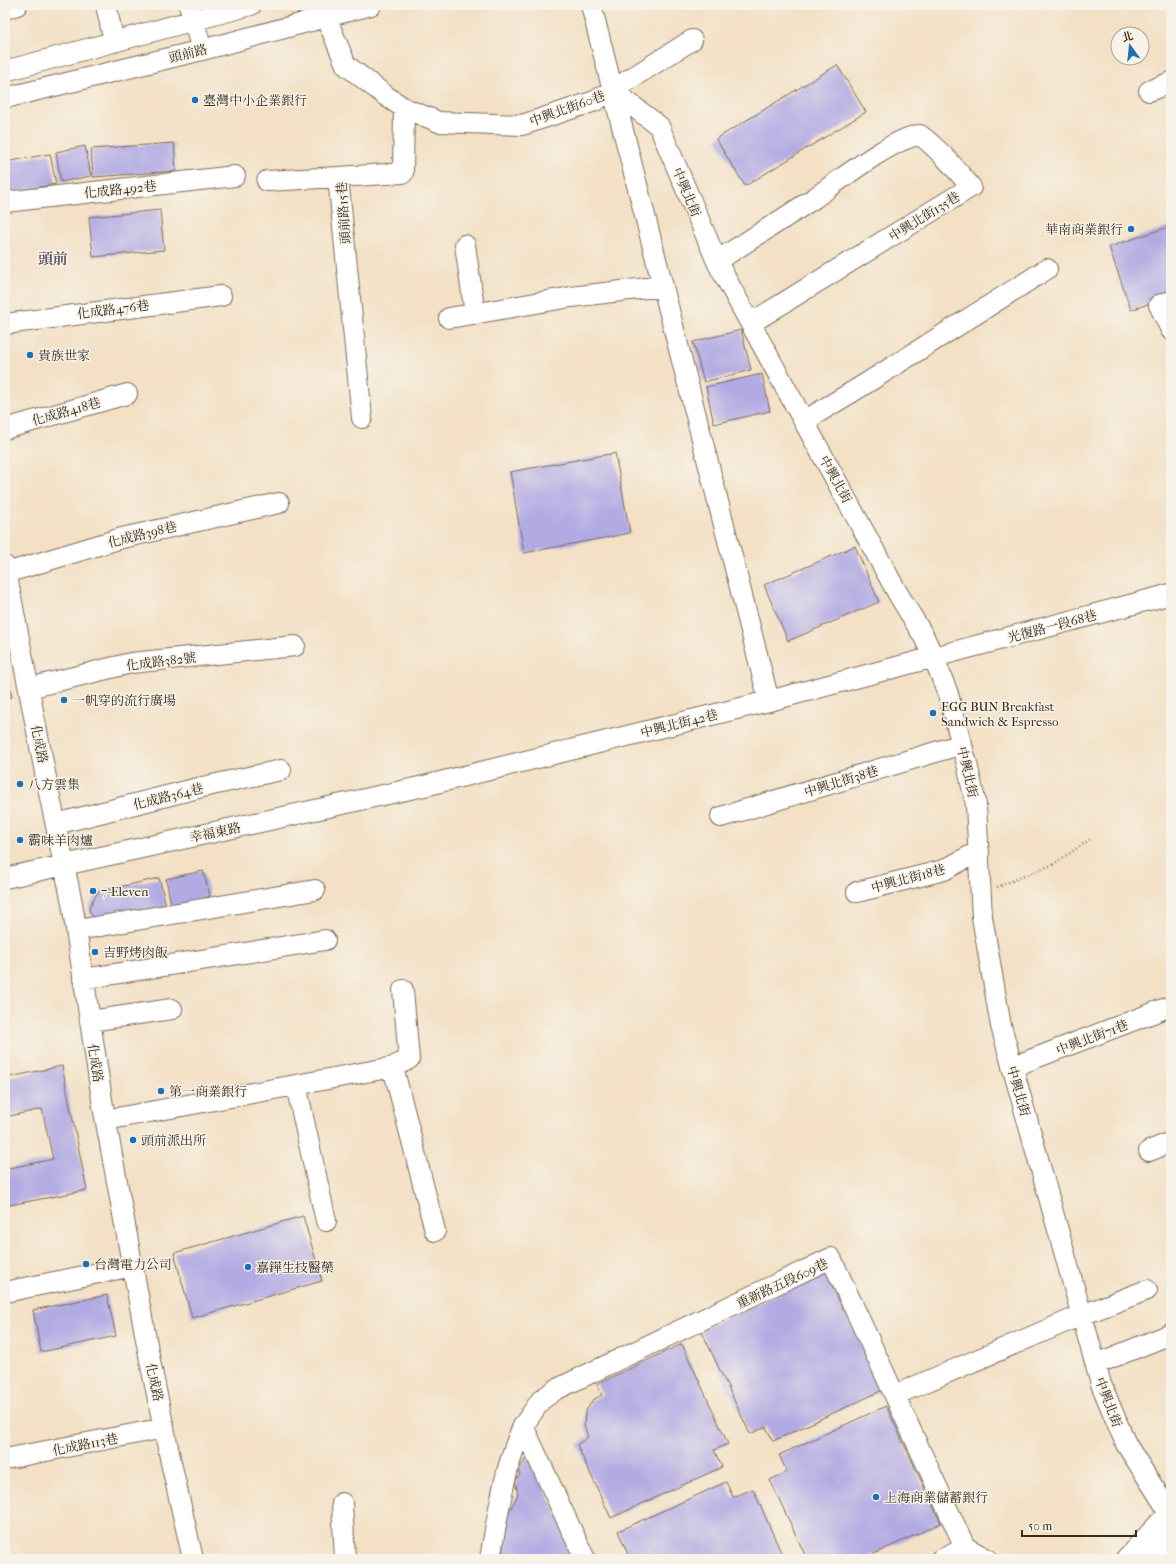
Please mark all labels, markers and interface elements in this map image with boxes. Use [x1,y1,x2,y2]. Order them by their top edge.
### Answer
north arrow [1110,26,1150,66]
text: 北 [1121,29,1135,45]
street label: 頭前路 [167,41,209,65]
street label: 中興北街60巷 [527,88,607,129]
place label: 臺灣中小企業銀行 [203,93,307,108]
marker: 臺灣中小企業銀行 [190,95,200,105]
street label: 中興北街 [669,165,704,219]
street label: 化成路492巷 [83,178,157,201]
street label: 頭前路15巷 [334,181,353,245]
street label: 中興北街135巷 [886,189,962,244]
place label: 華南商業銀行 [1045,222,1123,237]
marker: 華南商業銀行 [1126,224,1136,234]
district label: 頭前 [38,250,68,268]
street label: 化成路476巷 [76,298,150,321]
place label: 貴族世家 [38,348,90,363]
marker: 貴族世家 [25,350,35,360]
street label: 化成路418巷 [30,395,102,428]
street label: 中興北街 [816,453,855,506]
street label: 化成路398巷 [106,519,178,550]
street label: 光復路一段68巷 [1006,607,1098,646]
street label: 化成路382號 [125,650,197,673]
place label: 一帆穿的流行廣場 [72,693,176,708]
marker: 一帆穿的流行廣場 [59,695,69,705]
place label: EGG BUN Breakfast Sandwich & Espresso [941,699,1059,729]
street label: 中興北街42巷 [639,707,719,740]
marker: EGG BUN Breakfast Sandwich & Espresso [928,708,938,718]
street label: 化成路 [28,724,51,765]
street label: 中興北街 [954,745,981,799]
street label: 中興北街38巷 [802,763,880,800]
place label: 八方雲集 [28,777,80,792]
marker: 八方雲集 [15,779,25,789]
street label: 化成路364巷 [131,780,205,812]
street label: 幸福東路 [188,820,242,845]
place label: 霸味羊肉爐 [28,833,93,848]
marker: 霸味羊肉爐 [15,835,25,845]
street label: 中興北街18巷 [869,861,947,896]
place label: 7-Eleven [101,884,149,899]
marker: 7-Eleven [88,886,98,896]
place label: 吉野烤肉飯 [103,945,168,960]
marker: 吉野烤肉飯 [90,947,100,957]
street label: 中興北街71巷 [1054,1017,1130,1058]
street label: 化成路 [85,1043,106,1084]
street label: 中興北街 [1004,1064,1033,1118]
place label: 第一商業銀行 [169,1084,247,1099]
marker: 第一商業銀行 [156,1086,166,1096]
place label: 頭前派出所 [141,1133,206,1148]
marker: 頭前派出所 [128,1135,138,1145]
street label: 重新路五段609巷 [734,1256,830,1311]
place label: 台灣電力公司 [94,1257,172,1272]
marker: 台灣電力公司 [81,1259,91,1269]
place label: 嘉鏵生技醫藥 [256,1260,334,1275]
marker: 嘉鏵生技醫藥 [243,1262,253,1272]
street label: 化成路 [143,1361,166,1403]
street label: 中興北街 [1092,1375,1125,1429]
street label: 化成路113巷 [51,1431,119,1458]
place label: 上海商業儲蓄銀行 [884,1490,988,1505]
marker: 上海商業儲蓄銀行 [871,1492,881,1502]
scale bar [1022,1512,1136,1538]
text: 50 m [1028,1519,1052,1533]

